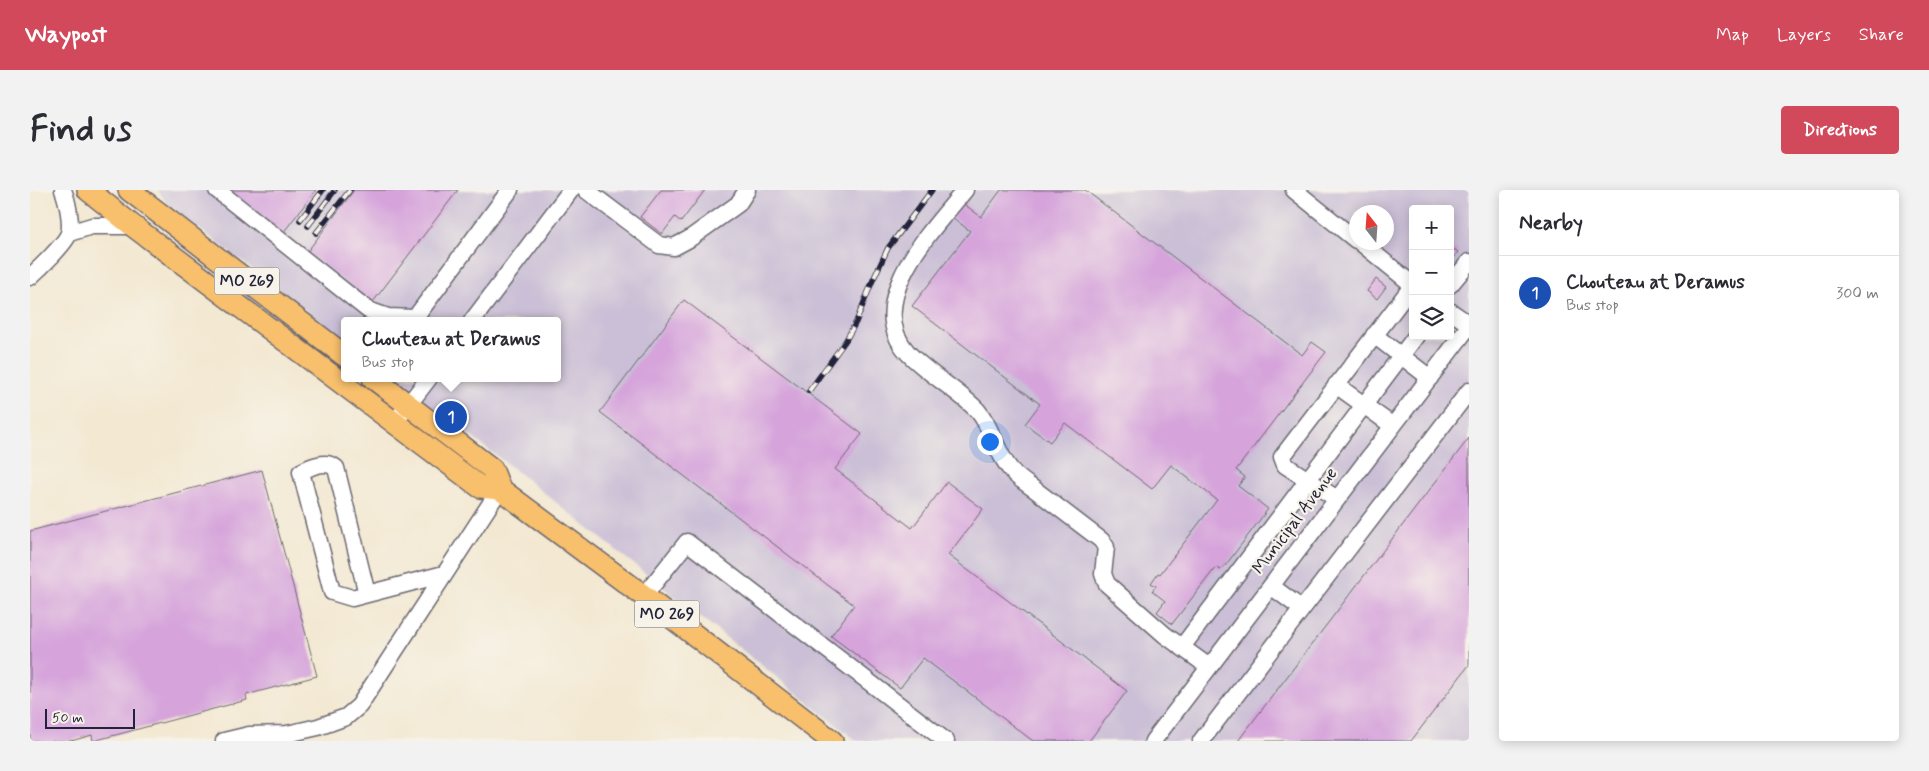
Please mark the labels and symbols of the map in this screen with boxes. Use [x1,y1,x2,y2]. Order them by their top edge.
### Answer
north arrow [1349,205,1394,250]
road number: MO 269 [214,268,280,294]
pin: 1 [435,398,467,436]
your location [977,429,1003,455]
street label: Municipal Avenue [1247,463,1343,579]
road number: MO 269 [634,600,700,628]
scale bar [45,706,135,729]

